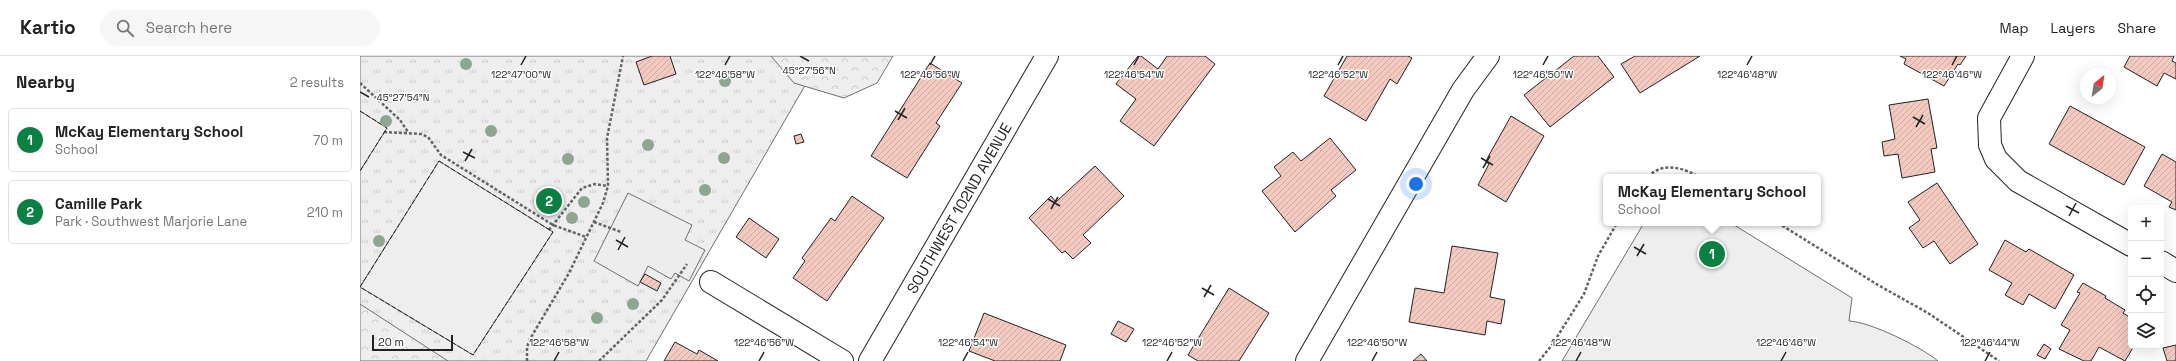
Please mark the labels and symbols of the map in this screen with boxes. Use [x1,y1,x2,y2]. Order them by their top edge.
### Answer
text: 45°27'56"N [782,64,836,77]
text: 122°47'00"W [491,68,551,81]
text: 122°46'58"W [695,68,755,81]
text: 122°46'56"W [900,68,960,81]
text: 122°46'54"W [1104,68,1164,81]
text: 122°46'52"W [1308,68,1368,81]
text: 122°46'50"W [1513,68,1573,81]
text: 122°46'48"W [1717,68,1777,81]
text: 122°46'46"W [1922,68,1982,81]
north arrow [2080,68,2116,104]
text: 45°27'54"N [377,91,429,104]
street label: SOUTHWEST 102ND AVENUE [902,119,1016,297]
your location [1406,174,1426,194]
pin: 2 [536,186,562,216]
pin: 1 [1699,239,1725,269]
scale bar [372,333,453,352]
text: 122°46'58"W [529,336,589,349]
text: 122°46'56"W [734,336,794,349]
text: 122°46'54"W [938,336,998,349]
text: 122°46'52"W [1142,336,1202,349]
text: 122°46'50"W [1347,336,1407,349]
text: 122°46'48"W [1551,336,1611,349]
text: 122°46'46"W [1756,336,1816,349]
text: 122°46'44"W [1960,336,2020,349]

